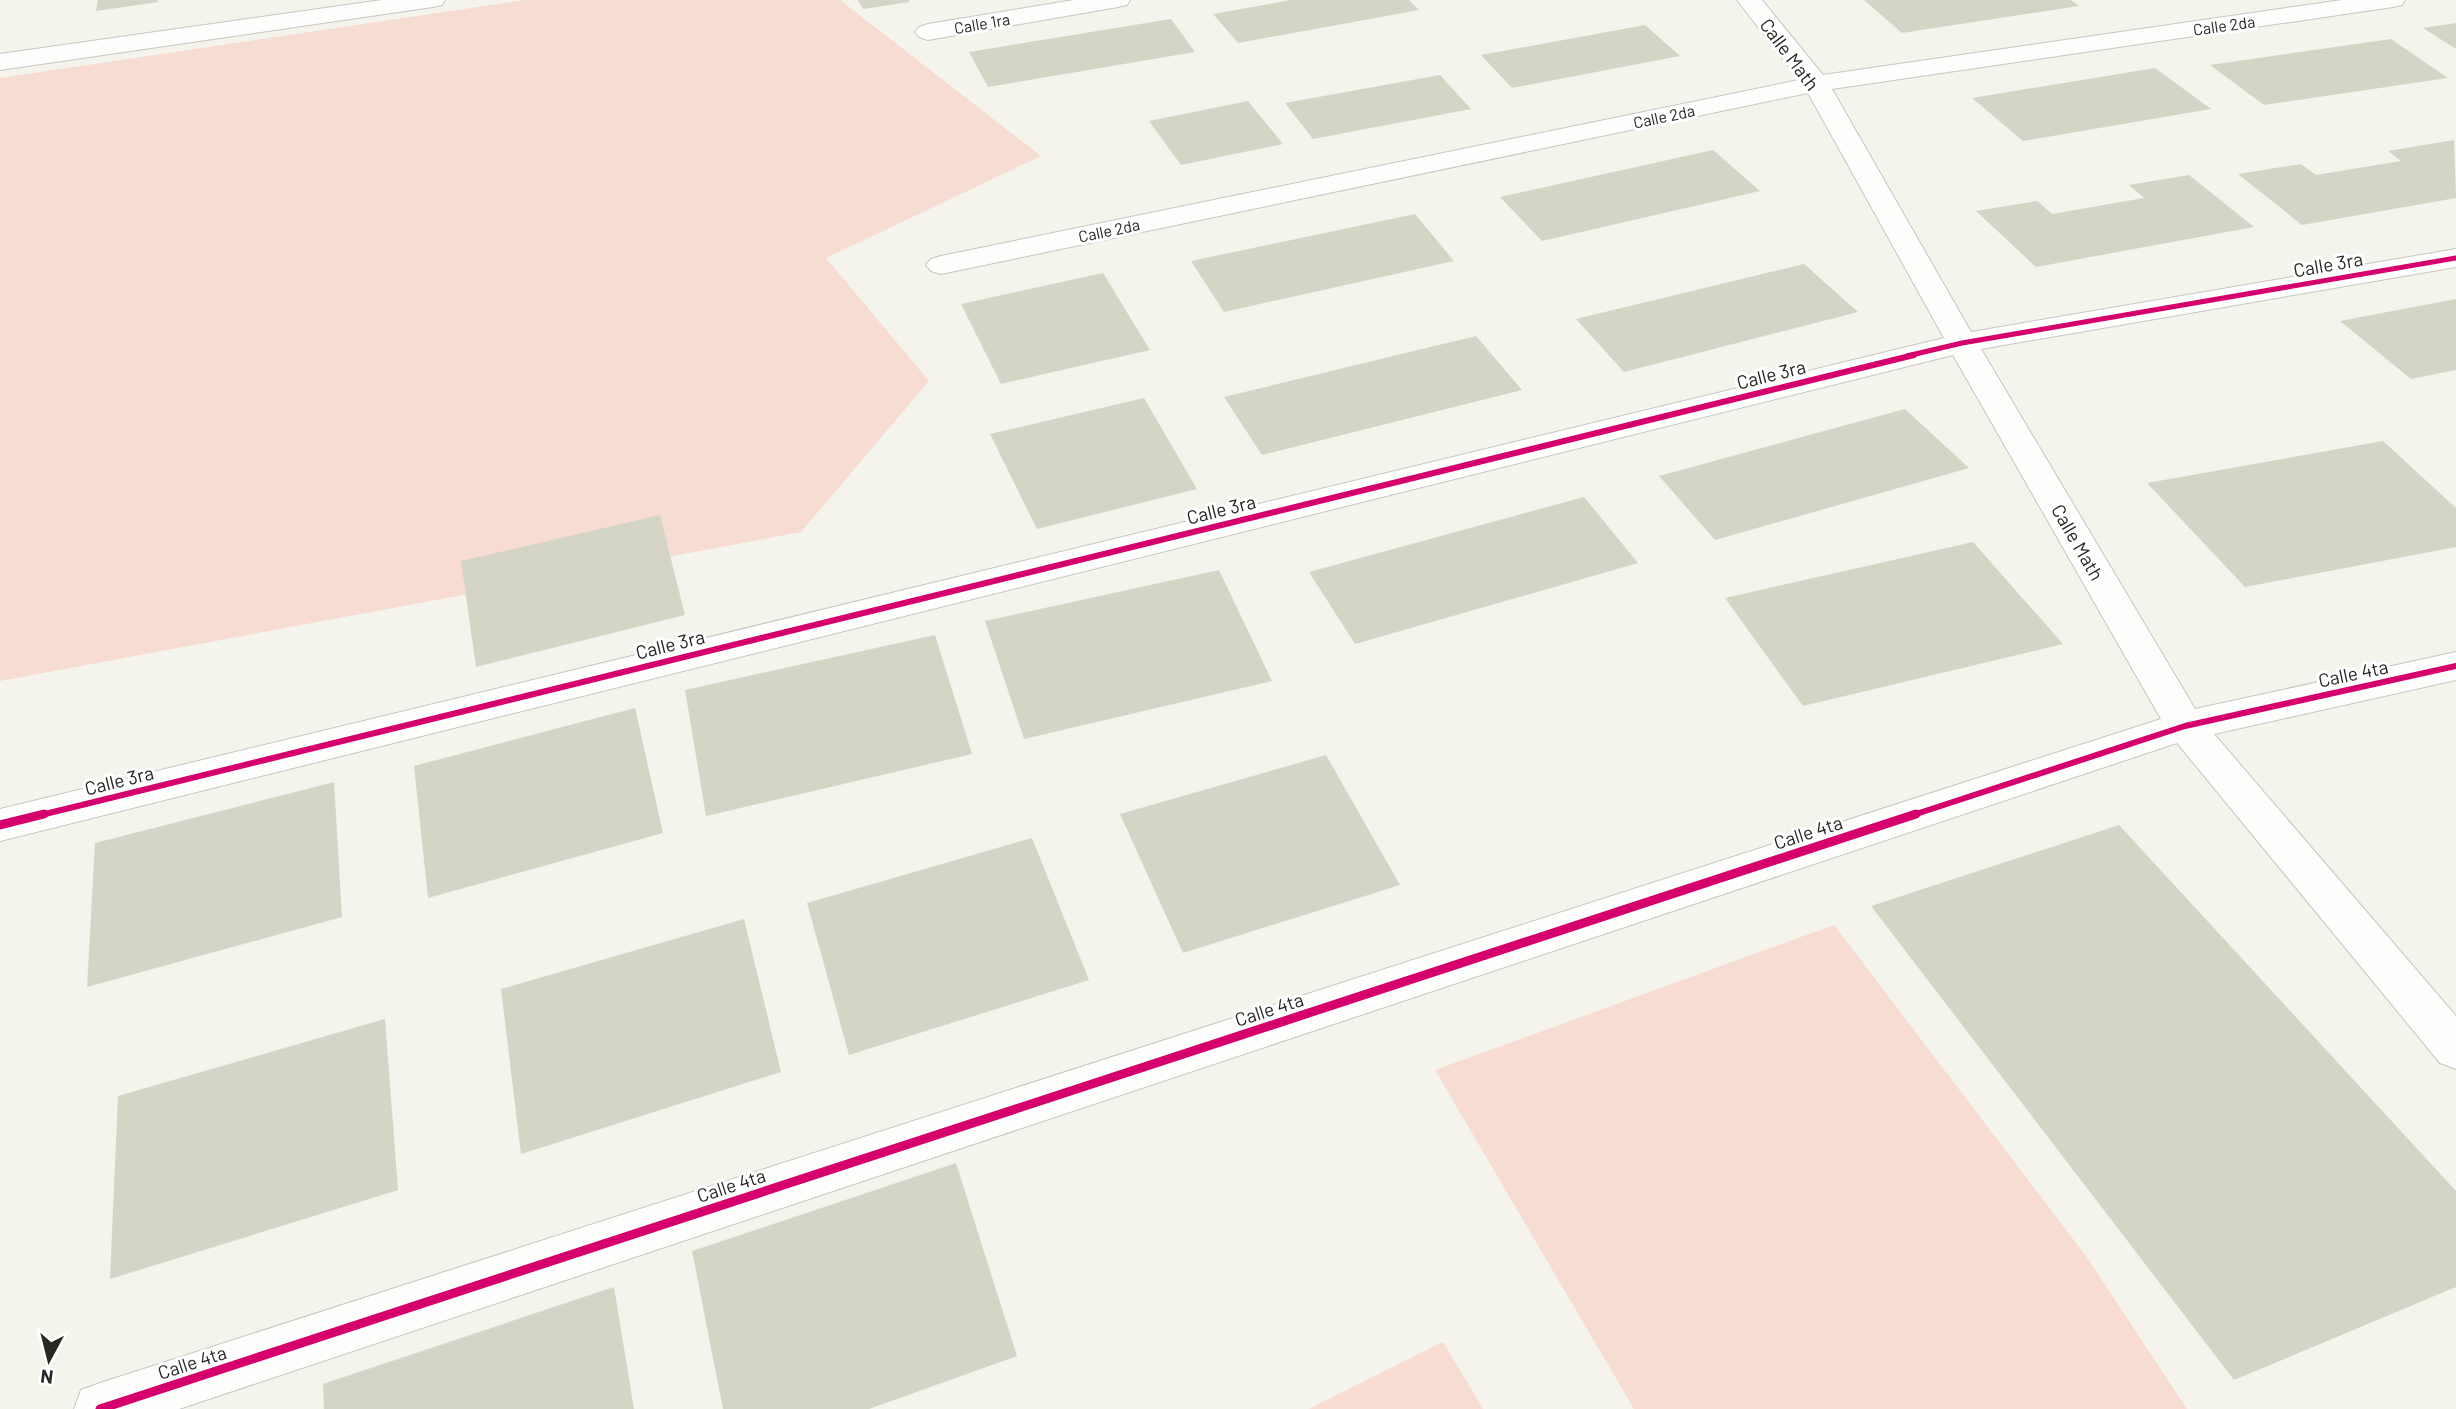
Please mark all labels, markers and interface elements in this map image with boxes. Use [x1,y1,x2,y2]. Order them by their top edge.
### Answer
street label: Calle 1ra [953,9,1011,37]
street label: Calle 2da [2192,11,2256,39]
street label: Calle Math [1755,13,1825,95]
street label: Calle 2da [1632,100,1696,132]
street label: Calle 2da [1077,214,1141,246]
street label: Calle 3ra [2291,247,2365,281]
street label: Calle 3ra [1734,354,1808,394]
street label: Calle 3ra [1184,489,1258,529]
street label: Calle Math [2047,500,2109,584]
street label: Calle 3ra [633,624,707,664]
street label: Calle 4ta [2316,654,2390,692]
street label: Calle 3ra [82,760,156,800]
street label: Calle 4ta [1771,810,1845,854]
street label: Calle 4ta [1232,987,1306,1031]
street label: Calle 4ta [694,1163,768,1207]
north arrow [14,1325,84,1395]
street label: Calle 4ta [155,1340,229,1384]
text: N [39,1365,55,1390]

